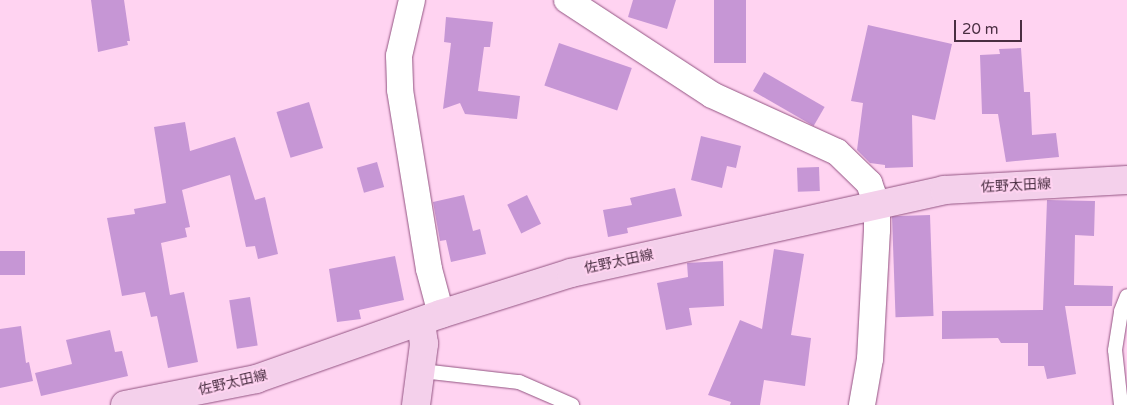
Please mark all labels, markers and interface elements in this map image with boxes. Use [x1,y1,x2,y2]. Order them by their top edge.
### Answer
scale bar [957,10,1024,42]
text: 20 m [962,20,999,38]
street label: 佐野太田線 [981,176,1051,196]
street label: 佐野太田線 [583,247,655,277]
street label: 佐野太田線 [197,367,269,399]

